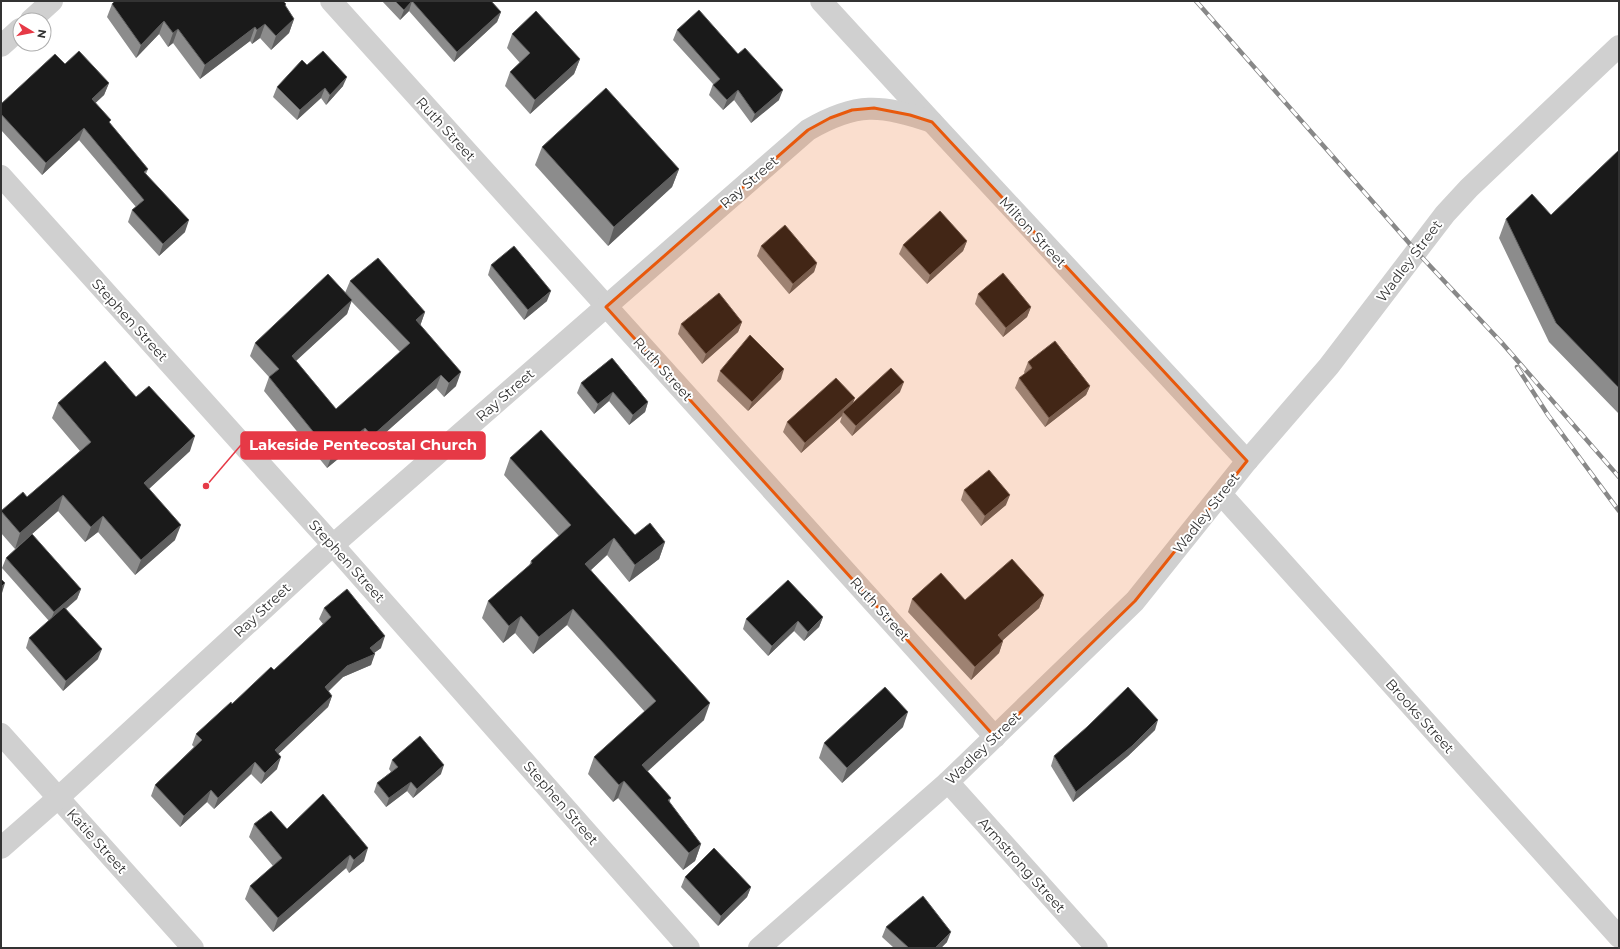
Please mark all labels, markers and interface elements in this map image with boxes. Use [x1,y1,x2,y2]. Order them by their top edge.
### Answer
north arrow [12,12,52,52]
text: N [34,28,50,39]
street label: Ruth Street [412,93,480,165]
street label: Ray Street [716,152,782,212]
street label: Milton Street [996,193,1071,271]
street label: Wadley Street [1372,216,1446,306]
street label: Stephen Street [88,275,172,365]
street label: Ruth Street [629,333,697,405]
street label: Ray Street [472,365,538,425]
callout: Lakeside Pentecostal Church [241,432,485,459]
text: Lakeside Pentecostal Church [249,435,477,454]
street label: Wadley Street [1169,469,1244,557]
street label: Stephen Street [305,516,389,606]
street label: Ruth Street [846,573,914,645]
street label: Ray Street [230,579,295,641]
street label: Brooks Street [1382,675,1459,757]
street label: Wadley Street [941,707,1025,789]
street label: Stephen Street [520,757,603,849]
street label: Katie Street [63,805,131,878]
street label: Armstrong Street [974,814,1070,917]

